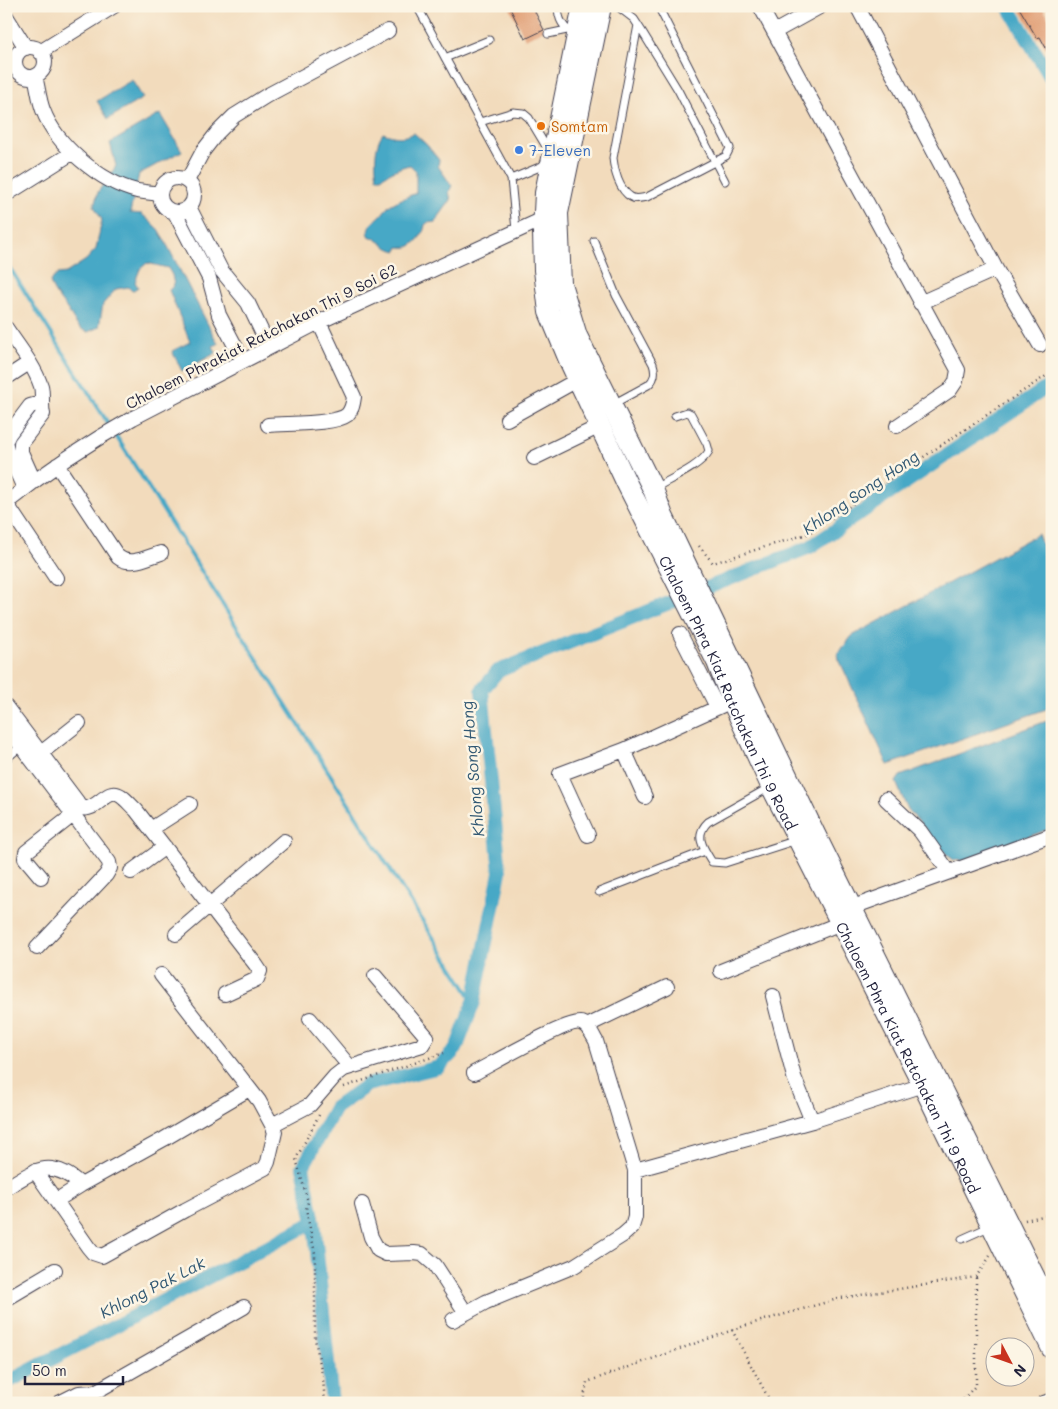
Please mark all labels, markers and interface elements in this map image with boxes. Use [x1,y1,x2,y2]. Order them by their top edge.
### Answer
place label: Somtam [551,116,608,136]
marker: Somtam [535,120,547,132]
place label: 7-Eleven [529,140,591,160]
marker: 7-Eleven [513,144,525,156]
street label: Chaloem Phrakiat Ratchakan Thi 9 Soi 62 [122,259,400,413]
water label: Khlong Song Hong [798,445,922,539]
street label: Chaloem Phra Kiat Ratchakan Thi 9 Road [655,552,802,833]
water label: Khlong Song Hong [456,700,488,838]
street label: Chaloem Phra Kiat Ratchakan Thi 9 Road [832,918,984,1197]
water label: Khlong Pak Lak [96,1251,209,1323]
north arrow [986,1336,1036,1386]
scale bar [25,1354,122,1386]
text: 50 m [32,1360,67,1380]
text: N [1010,1361,1031,1381]

